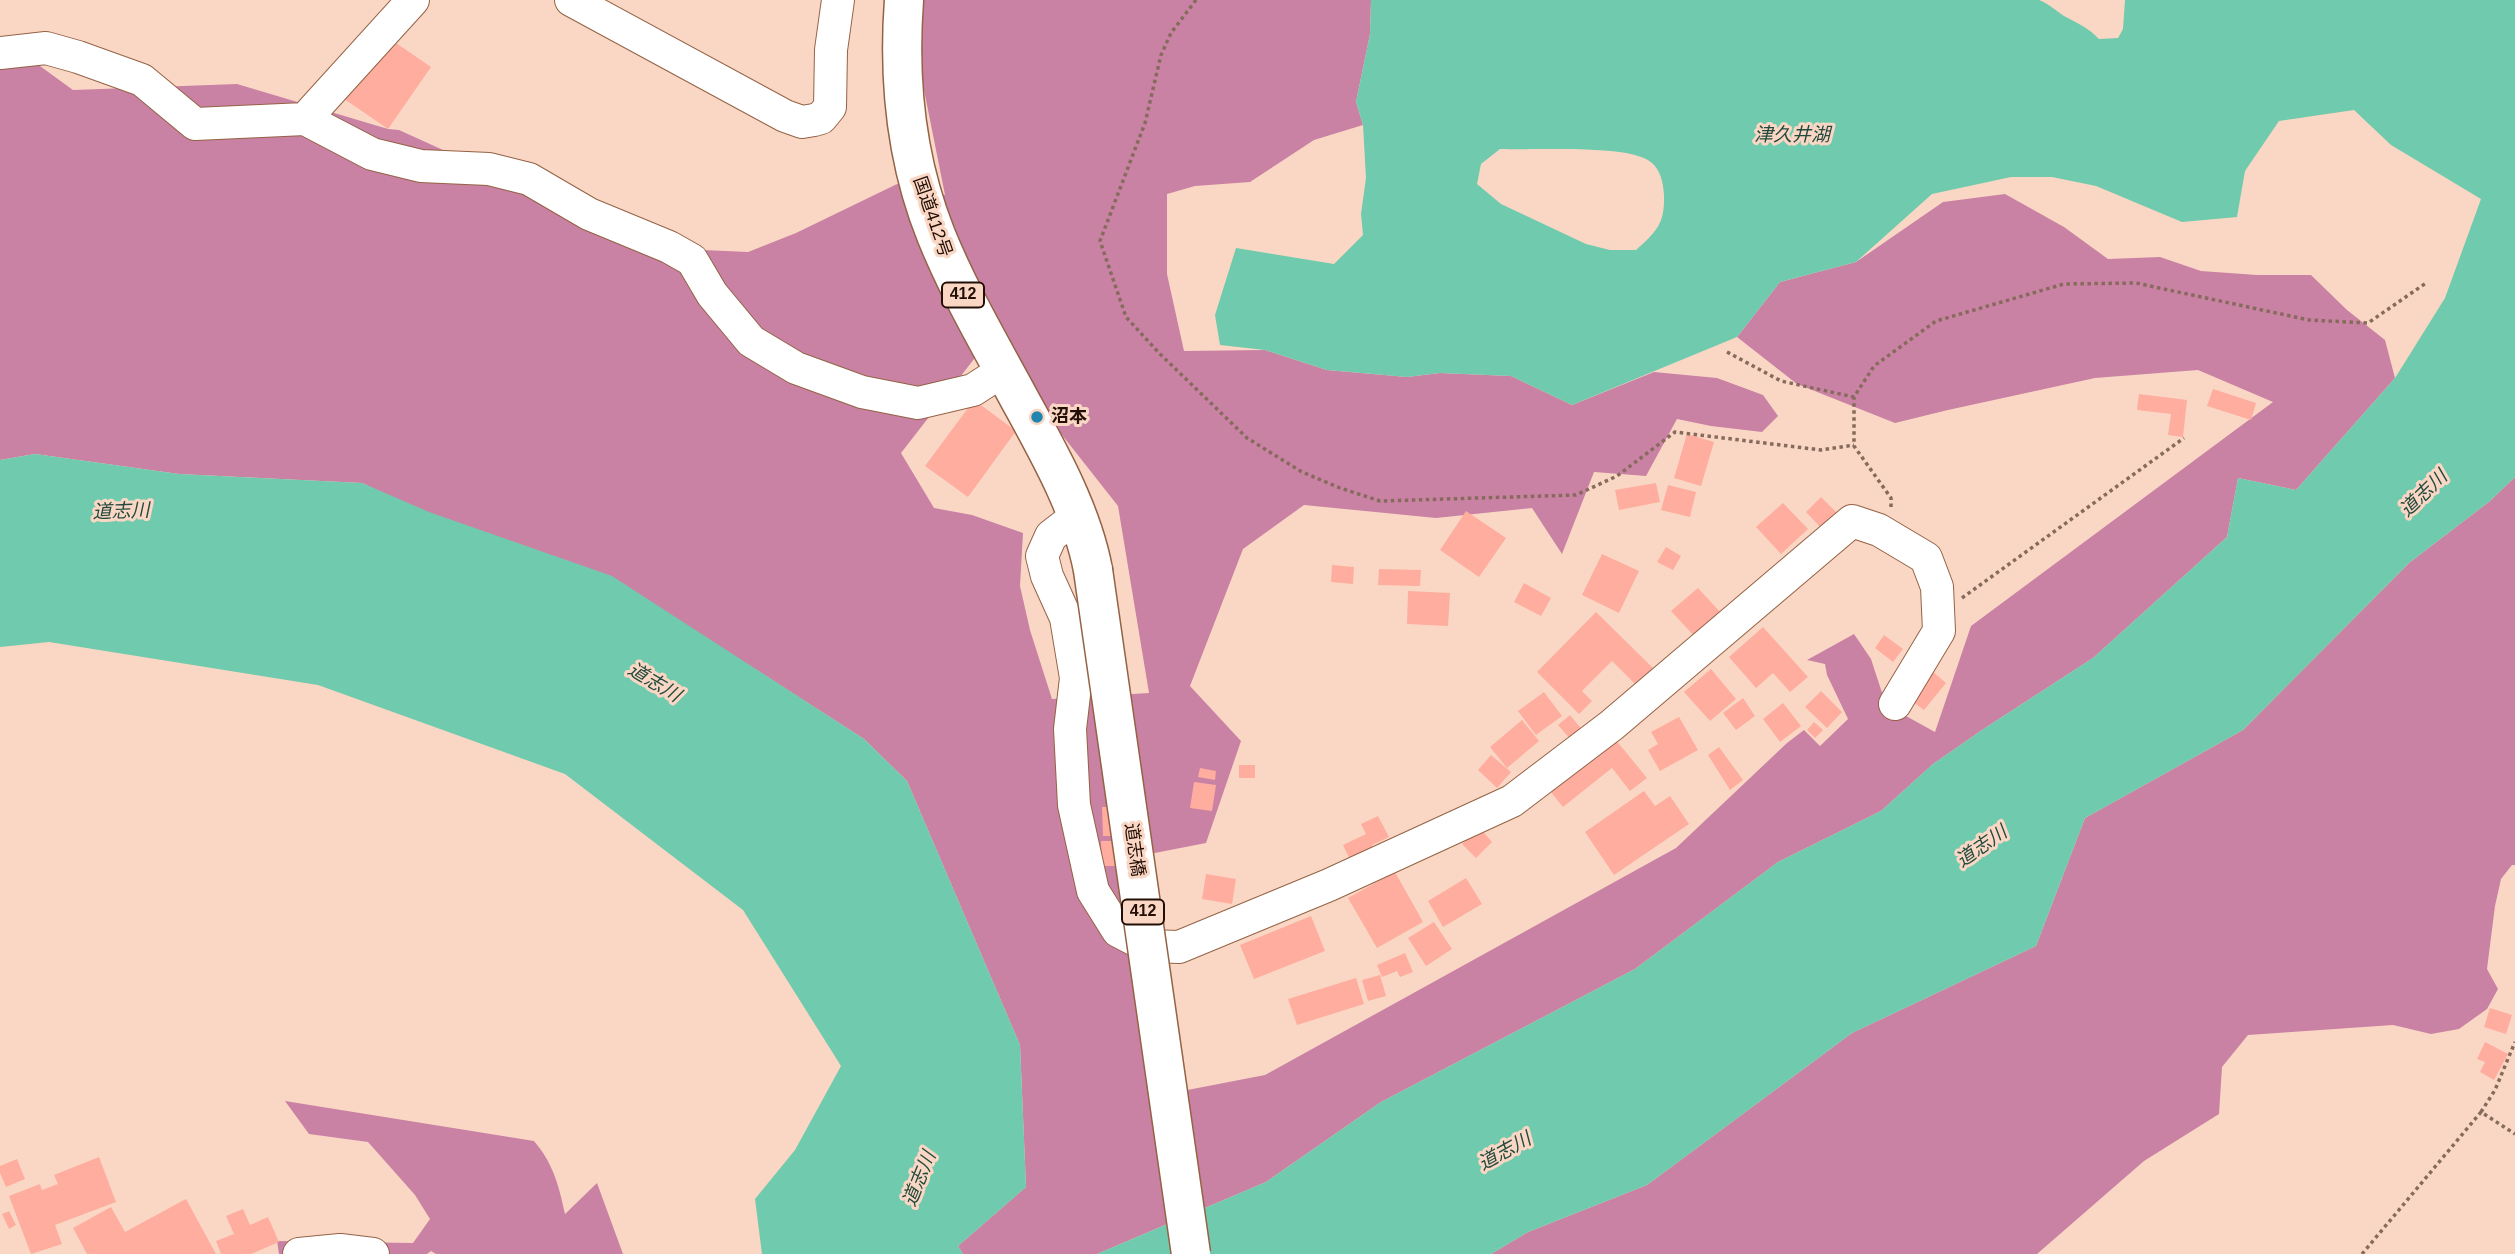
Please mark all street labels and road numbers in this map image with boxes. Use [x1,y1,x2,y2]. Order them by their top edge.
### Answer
street label: 国道412号 [908,174,956,260]
road number: 412 [942,282,984,308]
street label: 道志橋 [1120,822,1148,878]
road number: 412 [1122,900,1164,924]

